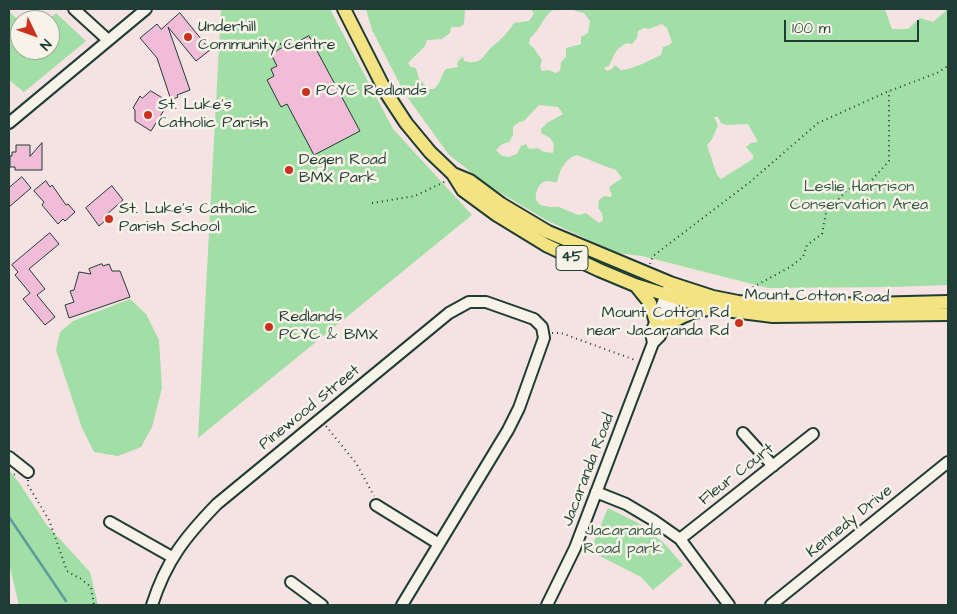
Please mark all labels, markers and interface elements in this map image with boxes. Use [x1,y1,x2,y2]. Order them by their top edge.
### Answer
north arrow [10,10,60,60]
scale bar [787,10,922,42]
place label: Underhill Community Centre [198,18,335,56]
text: 100 m [792,18,831,39]
marker: Underhill Community Centre [182,31,194,43]
text: N [35,34,56,54]
place label: PCYC Redlands [316,82,427,102]
marker: PCYC Redlands [300,86,312,98]
place label: St. Luke's Catholic Parish [158,96,268,134]
marker: St. Luke's Catholic Parish [142,109,154,121]
place label: Degen Road BMX Park [299,151,386,189]
marker: Degen Road BMX Park [283,164,295,176]
park label: Leslie Harrison Conservation Area [790,178,928,216]
place label: St. Luke's Catholic Parish School [119,200,257,238]
marker: St. Luke's Catholic Parish School [103,213,115,225]
road number: 45 [556,246,588,270]
street label: Mount Cotton Road [745,286,889,308]
place label: Mount Cotton Rd near Jacaranda Rd [587,304,729,342]
place label: Redlands PCYC & BMX [279,308,378,346]
marker: Mount Cotton Rd near Jacaranda Rd [733,317,745,329]
marker: Redlands PCYC & BMX [263,321,275,333]
street label: Pinewood Street [256,361,364,455]
street label: Jacaranda Road [559,411,619,529]
street label: Fleur Court [696,440,778,510]
street label: Kennedy Drive [803,482,897,562]
park label: Jacaranda Road park [584,522,662,560]

